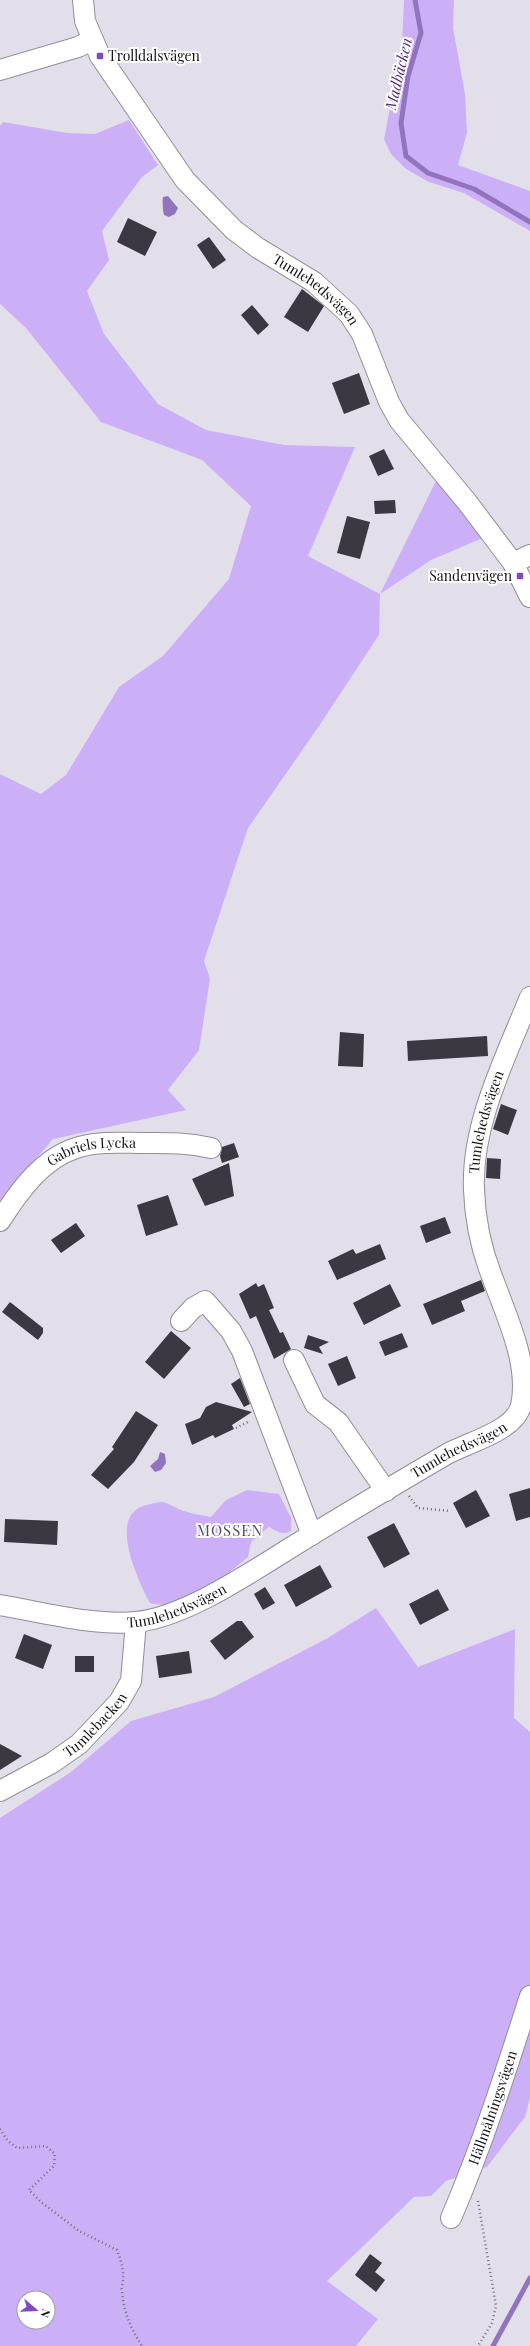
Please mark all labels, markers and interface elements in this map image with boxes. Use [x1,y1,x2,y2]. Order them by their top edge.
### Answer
water label: Madbäcken [380,36,416,113]
place label: Trolldalsvägen [108,46,200,65]
marker: Trolldalsvägen [95,51,105,61]
street label: Tumlehedsvägen [269,249,364,329]
place label: Sandenvägen [429,566,513,585]
marker: Sandenvägen [515,571,525,581]
street label: Tumlehedsvägen [464,1067,508,1174]
street label: Gabriels Lycka [43,1133,136,1170]
street label: Tumlehedsvägen [407,1417,511,1482]
district label: MOSSEN [197,1520,263,1540]
street label: Tumlehedsvägen [126,1579,230,1632]
street label: Tumlebacken [59,1689,131,1761]
street label: Hällmålningsvägen [463,2047,521,2167]
north arrow [16,2290,56,2330]
text: N [38,2307,54,2320]

